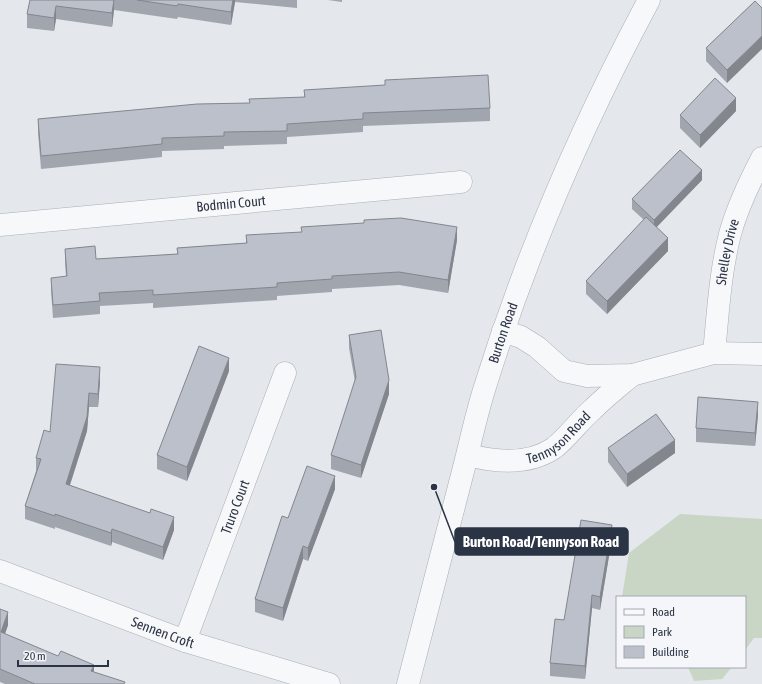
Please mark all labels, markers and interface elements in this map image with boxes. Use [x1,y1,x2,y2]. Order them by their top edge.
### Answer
street label: Bodmin Court [196,192,266,215]
street label: Shelley Drive [713,217,742,286]
street label: Burton Road [485,300,521,365]
street label: Tennyson Road [525,408,594,467]
street label: Truro Court [218,478,252,536]
callout: Burton Road/Tennyson Road [455,528,628,555]
text: Burton Road/Tennyson Road [463,533,619,550]
legend [616,596,746,668]
text: Road [652,605,675,619]
street label: Sennen Croft [129,613,196,651]
text: Park [652,625,673,639]
scale bar [18,642,108,668]
text: Building [652,645,690,659]
text: 20 m [24,649,46,663]

